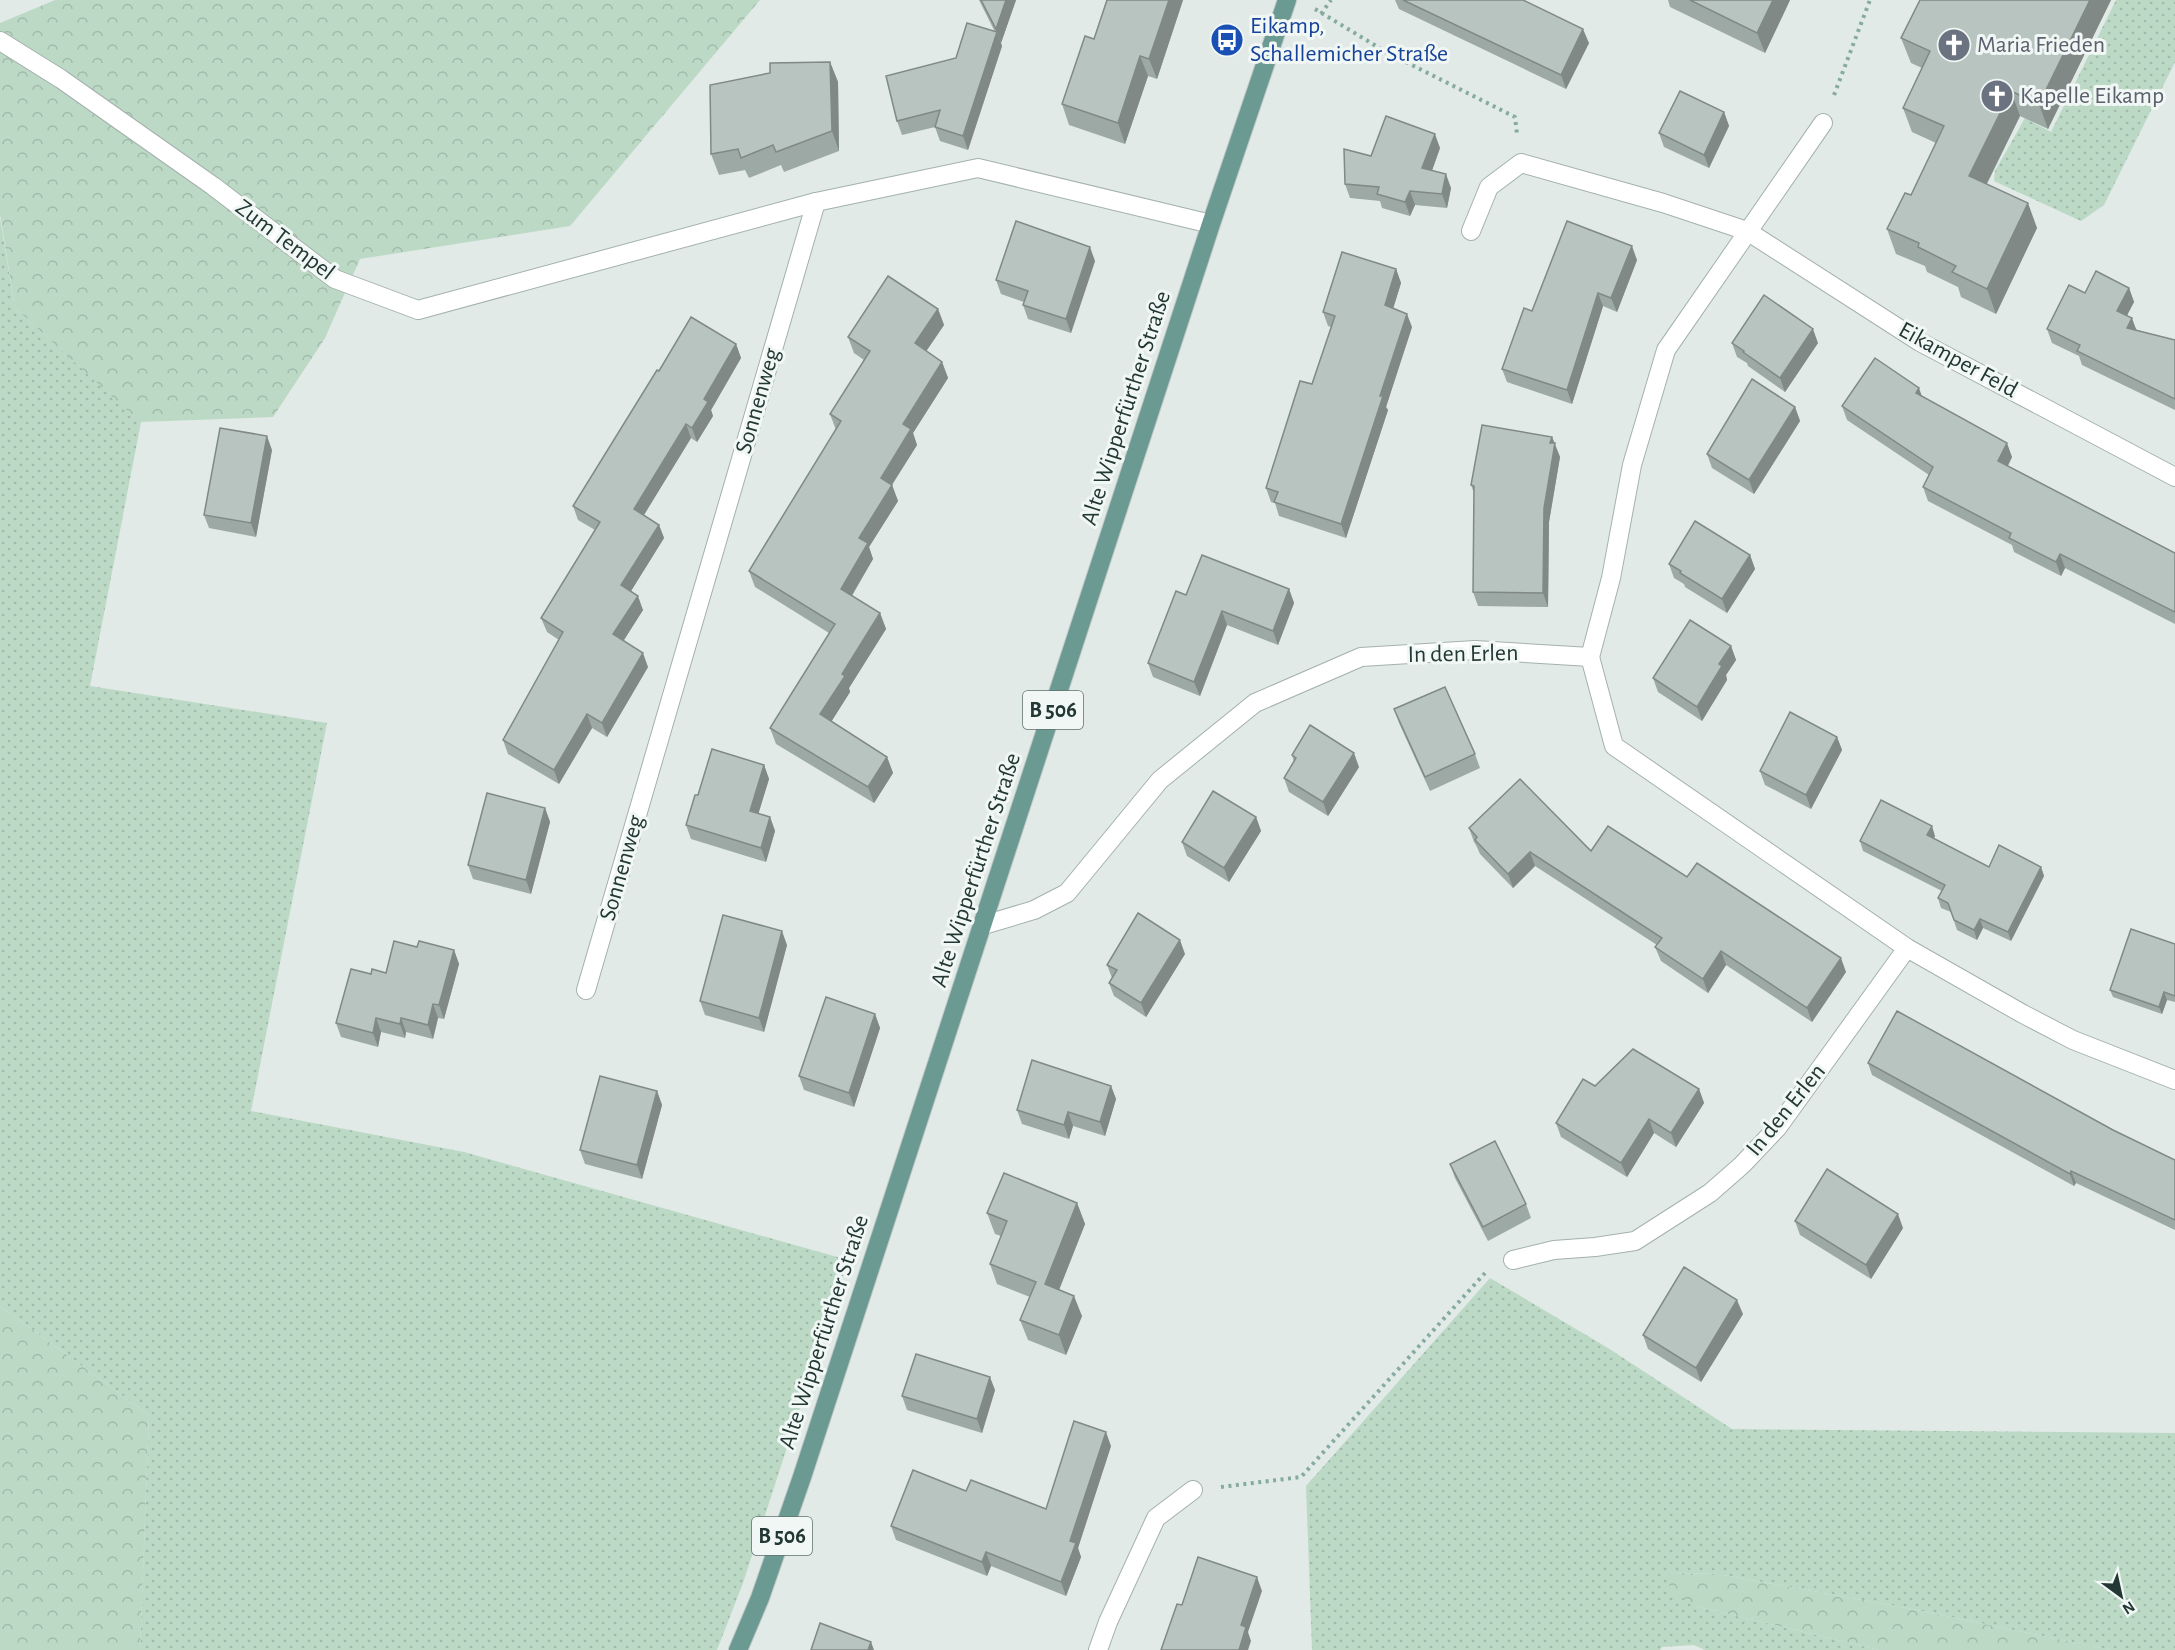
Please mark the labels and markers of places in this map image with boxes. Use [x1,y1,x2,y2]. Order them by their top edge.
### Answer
place label: Eikamp, Schallemicher Straße [1250,14,1448,66]
bus stop icon: Eikamp, Schallemicher Straße [1209,22,1245,58]
church icon: Maria Frieden [1936,27,1972,63]
place label: Maria Frieden [1977,33,2105,57]
church icon: Kapelle Eikamp [1979,78,2015,114]
place label: Kapelle Eikamp [2020,84,2164,108]

